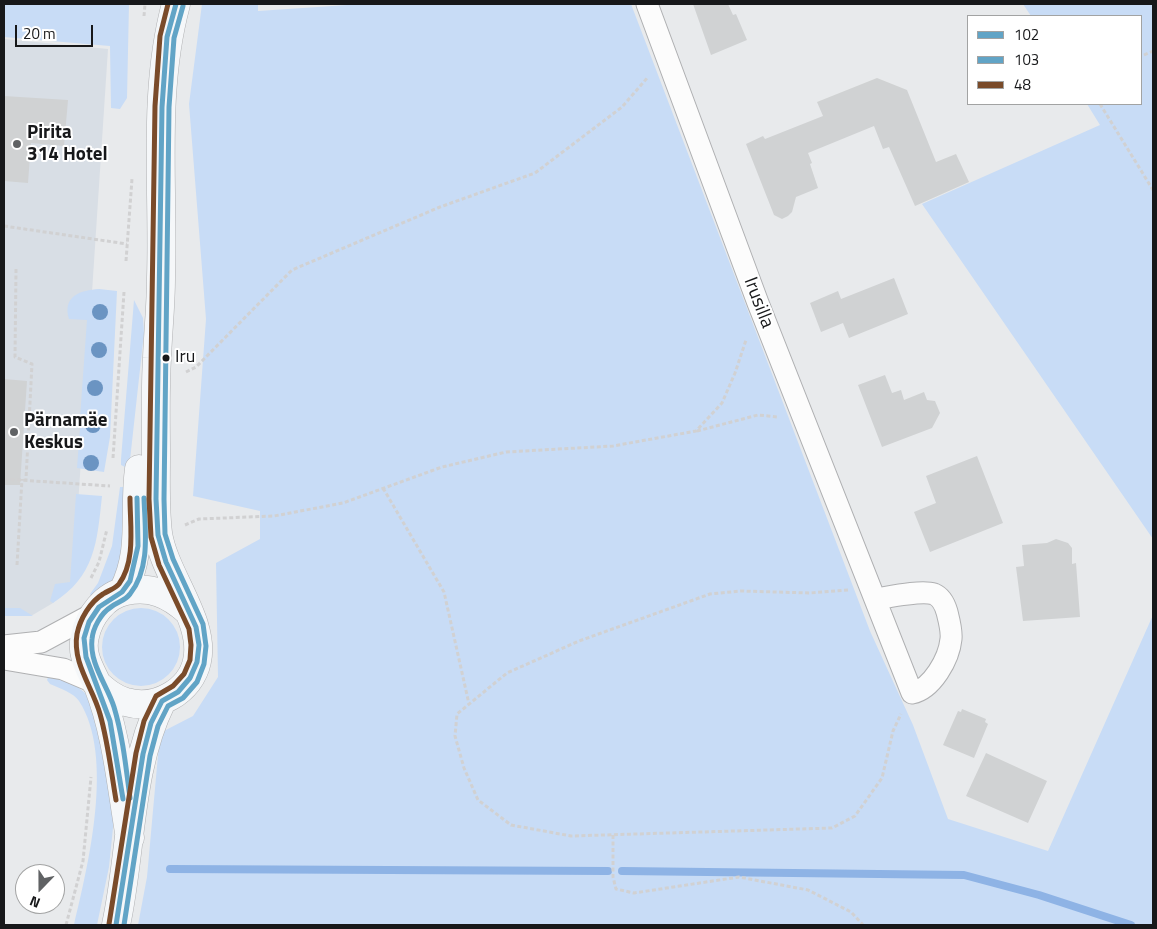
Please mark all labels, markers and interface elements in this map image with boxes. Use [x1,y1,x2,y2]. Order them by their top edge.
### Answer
scale bar [18,15,95,47]
legend [967,15,1142,105]
text: 20 m [23,22,56,45]
text: 102 [1014,23,1039,46]
text: 103 [1014,48,1039,71]
text: 48 [1014,73,1031,96]
place label: Pirita 314 Hotel [27,122,108,166]
marker: Pirita 314 Hotel [11,138,23,150]
street label: Irusilla [738,274,778,332]
place label: Iru [175,347,195,369]
marker: Iru [161,353,171,363]
place label: Pärnamäe Keskus [24,410,107,454]
marker: Pärnamäe Keskus [8,426,20,438]
north arrow [15,864,65,914]
text: N [26,891,43,914]

